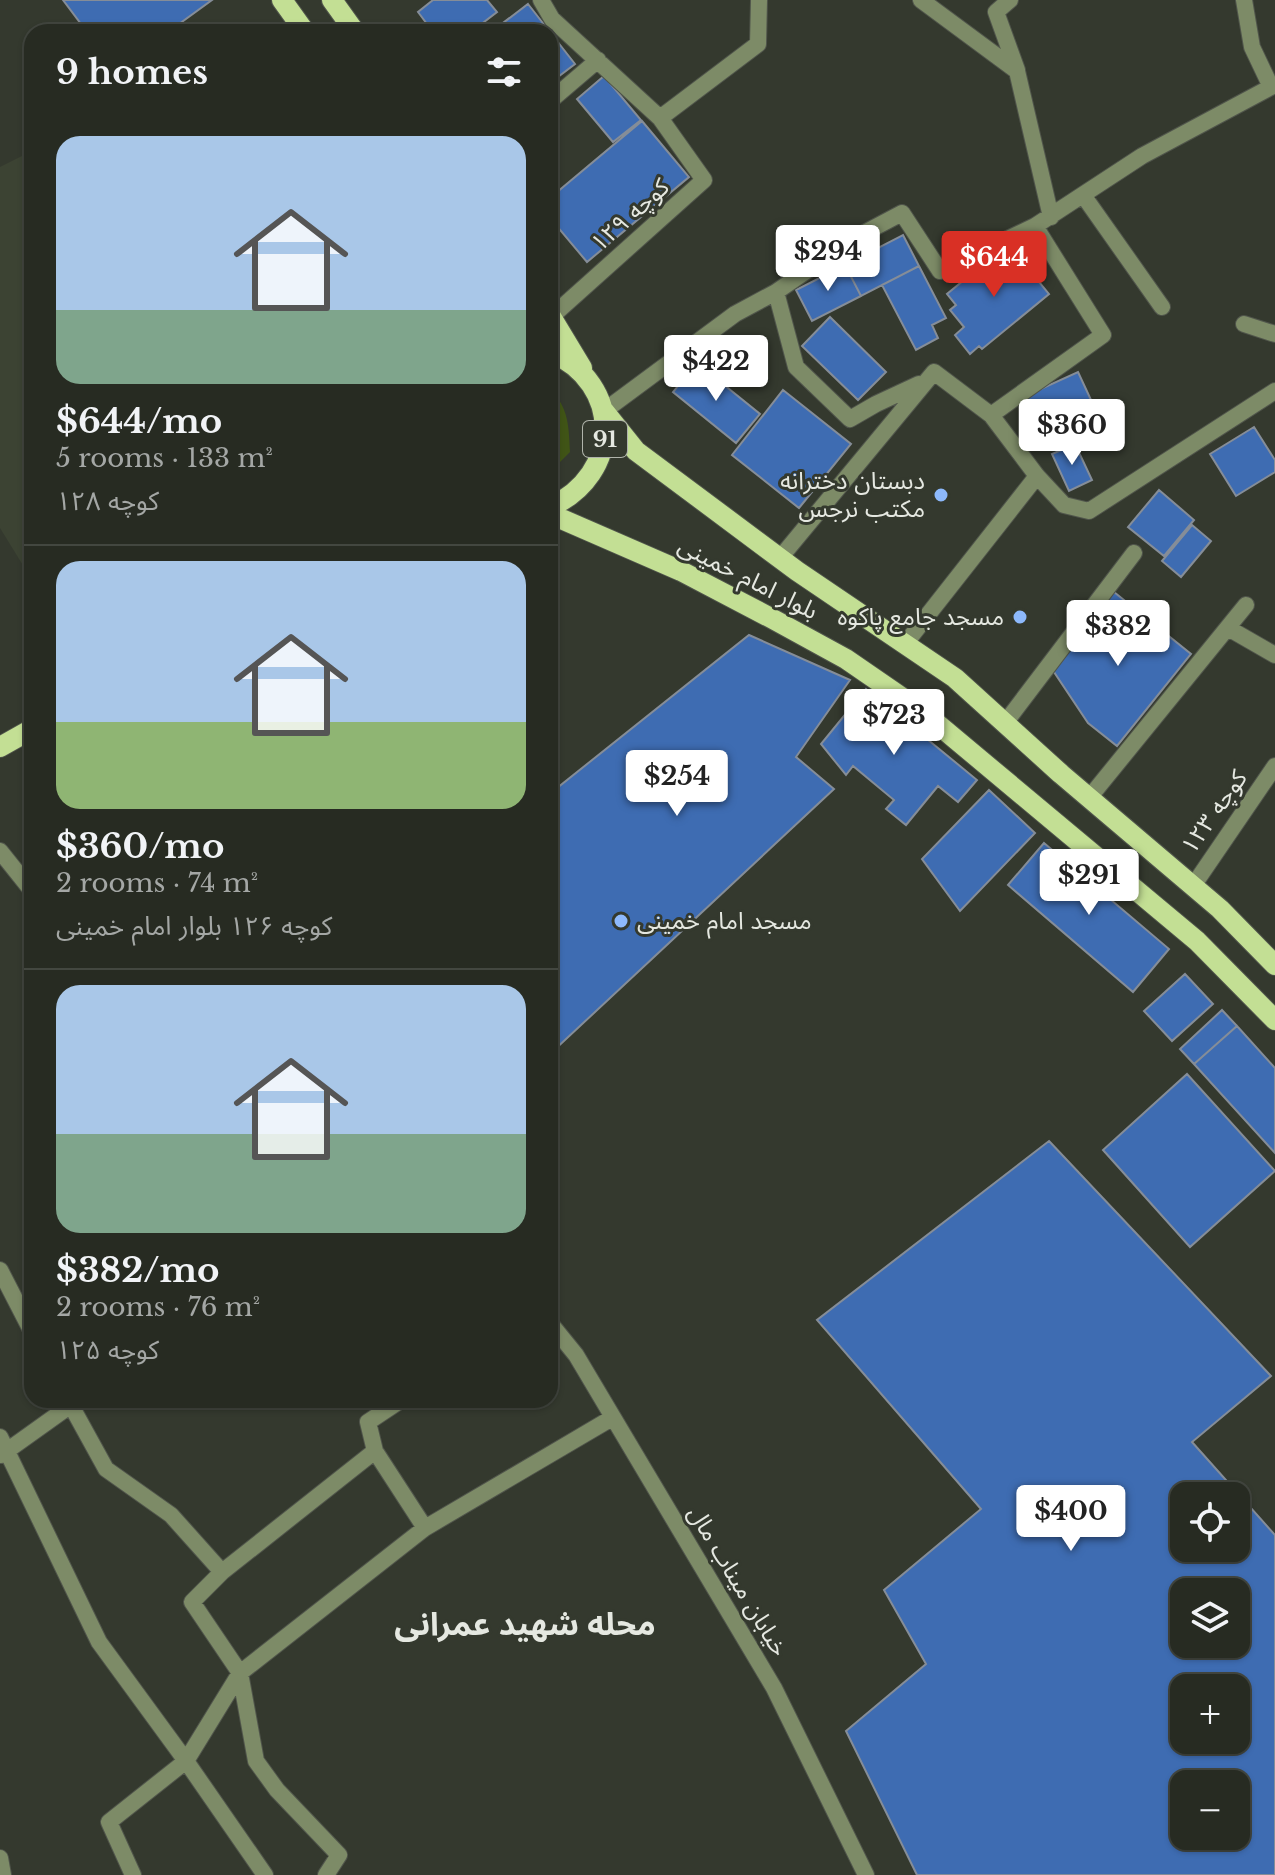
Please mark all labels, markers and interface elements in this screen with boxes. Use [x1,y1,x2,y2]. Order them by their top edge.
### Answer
icon: filters [482,50,526,94]
text: 9 homes [56,51,208,93]
street label: کوچه ۱۲۹ [585,171,676,258]
icon: home [219,188,363,332]
pin: $294 [781,225,875,293]
pin: $644 [947,231,1041,299]
text: $294 [794,235,862,267]
text: $644 [960,241,1028,273]
pin: $422 [669,335,763,403]
text: $422 [682,345,750,377]
pin: $360 [1025,399,1119,467]
text: $644/mo [56,400,222,442]
text: $360 [1037,409,1107,441]
road number: 91 [583,421,627,457]
text: 5 rooms · 133 m² [56,442,273,474]
place label: دبستان دخترانه مکتب نرجس [780,466,925,523]
text: کوچه ۱۲۸ [56,485,159,517]
marker: دبستان دخترانه مکتب نرجس [932,486,950,504]
street label: بلوار امام خمینی [672,530,823,629]
pin: $382 [1071,600,1165,668]
place label: مسجد جامع پاکوه [838,602,1004,634]
marker: مسجد جامع پاکوه [1011,608,1029,626]
text: $382 [1085,610,1151,642]
icon: home [219,613,363,757]
pin: $723 [847,689,941,757]
text: $723 [862,699,926,731]
pin: $254 [630,750,724,818]
text: $254 [644,760,710,792]
street label: کوچه ۱۲۳ [1174,764,1254,860]
text: $360/mo [56,825,224,867]
pin: $291 [1042,849,1136,917]
text: $291 [1058,859,1120,891]
text: 2 rooms · 74 m² [56,867,258,899]
place label: مسجد امام خمینی [637,906,812,939]
text: کوچه ۱۲۶ بلوار امام خمینی [56,910,332,942]
marker: مسجد امام خمینی [612,912,630,930]
icon: home [219,1037,363,1181]
text: $382/mo [56,1249,220,1291]
text: 2 rooms · 76 m² [56,1291,260,1323]
text: کوچه ۱۲۵ [56,1334,159,1366]
map controls [1170,1482,1250,1850]
button: locate [1170,1482,1250,1562]
pin: $400 [1024,1485,1118,1553]
text: $400 [1034,1495,1108,1527]
street label: خیابان میناب مال [682,1500,795,1661]
button: layers [1170,1578,1250,1658]
district label: محله شهید عمرانی [394,1604,656,1644]
button: + [1170,1674,1250,1754]
button: − [1170,1770,1250,1850]

